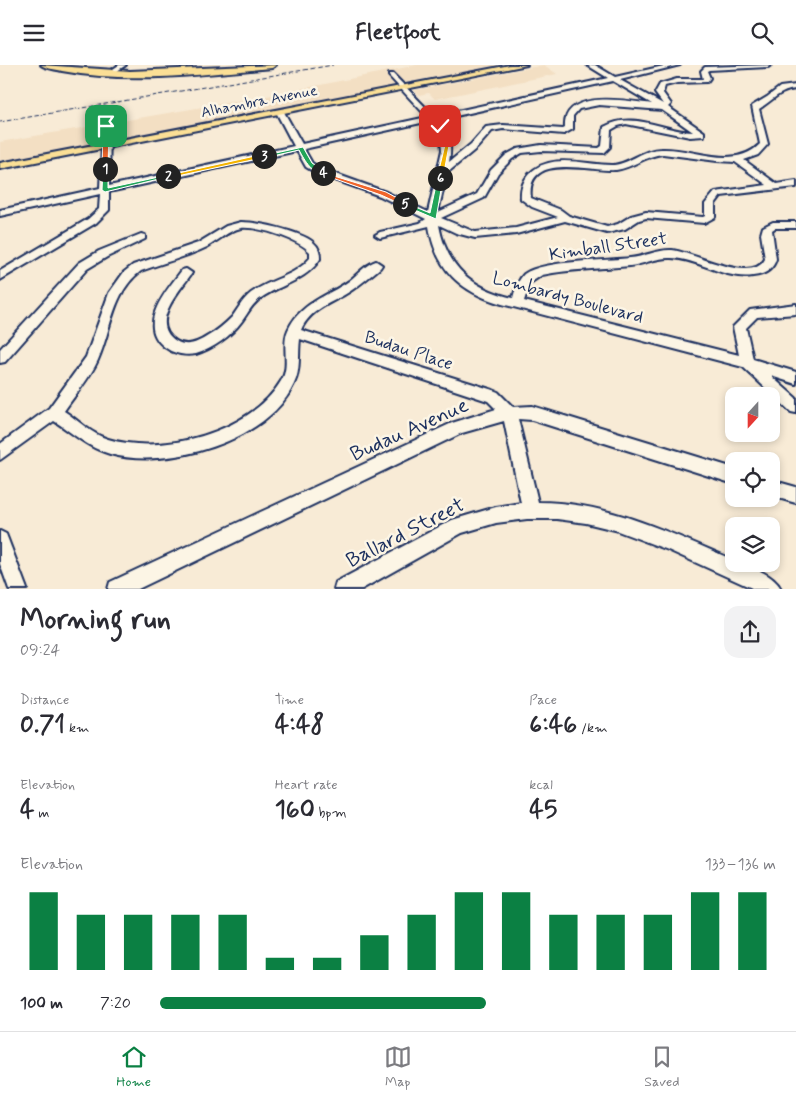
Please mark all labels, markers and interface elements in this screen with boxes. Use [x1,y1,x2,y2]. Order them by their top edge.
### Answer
icon: menu [20,19,48,47]
text: Fleetfoot [355,19,441,47]
icon: search [748,19,776,47]
street label: Alhambra Avenue [199,81,319,123]
pin [85,105,127,147]
pin [419,105,461,147]
icon: arrive [92,112,120,140]
icon: check [426,112,454,140]
pin: 3 [252,143,276,169]
text: 3 [261,147,268,165]
pin: 1 [92,157,118,181]
text: 1 [102,160,109,178]
pin: 4 [310,161,336,185]
pin: 2 [156,163,180,189]
text: 4 [319,164,328,182]
pin: 6 [428,165,452,191]
text: 2 [165,167,172,185]
text: 6 [437,169,444,187]
pin: 5 [392,191,418,217]
text: 5 [401,195,410,213]
street label: Kimball Street [548,227,669,267]
street label: Lombardy Boulevard [490,266,646,330]
street label: Budau Place [361,325,456,377]
north arrow [725,387,780,443]
map controls [725,387,780,572]
street label: Budau Avenue [346,391,473,468]
button: locate [725,452,780,507]
street label: Ballard Street [341,491,470,575]
button: layers [725,517,780,572]
text: Morning run [20,602,171,639]
button: share [724,606,776,658]
text: 09:24 [20,640,60,661]
text: Distance [20,691,69,709]
text: Time [275,691,304,709]
text: Pace [529,691,557,709]
text: 0.71 [20,709,65,742]
text: 4:48 [275,709,324,742]
text: 6:46 [529,709,577,742]
text: km [65,719,89,737]
text: /km [577,719,608,737]
text: Elevation [20,776,75,794]
text: Heart rate [275,776,338,794]
text: kcal [529,776,553,794]
text: 4 [20,794,35,827]
text: 160 [275,794,315,827]
text: 45 [529,794,557,827]
text: m [35,804,50,822]
text: bpm [315,804,347,822]
text: Elevation [20,854,83,875]
text: 133–136 m [705,854,776,875]
text: 100 m [20,993,63,1014]
text: 7:20 [100,993,131,1014]
tab: Home [116,1043,151,1091]
tab: Map [384,1043,412,1091]
tab: Saved [644,1043,680,1091]

